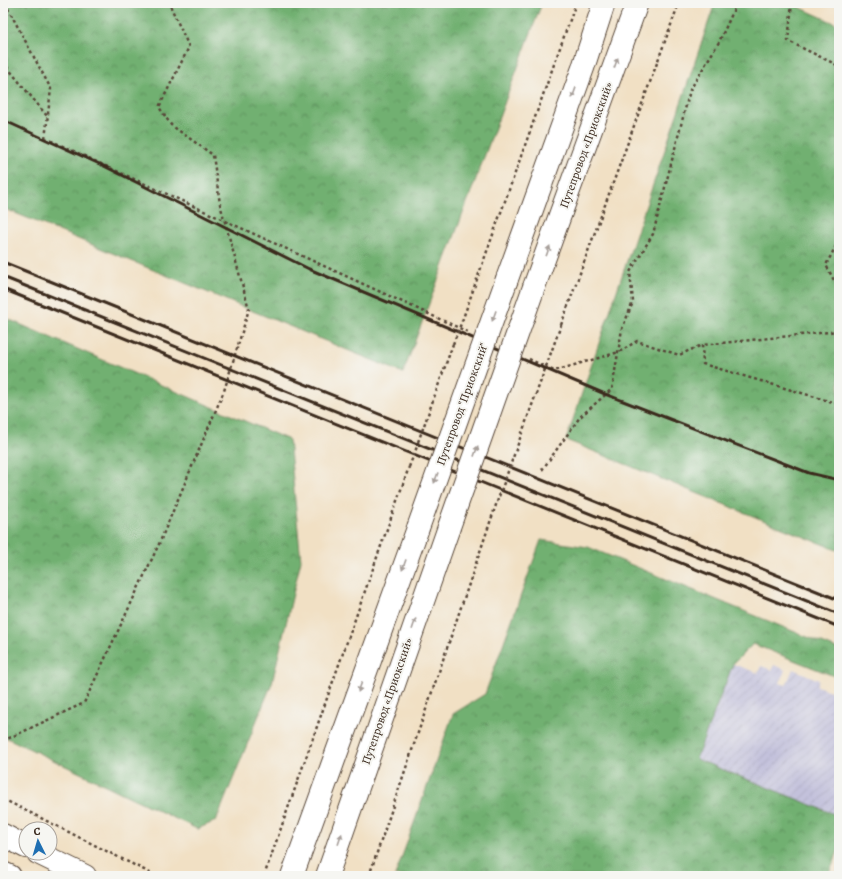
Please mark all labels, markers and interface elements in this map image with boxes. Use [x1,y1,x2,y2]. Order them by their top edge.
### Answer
one-way arrow [613,56,619,68]
street label: Путепровод «Приокский» [556,80,616,210]
one-way arrow [571,88,577,100]
one-way arrow [545,244,551,256]
one-way arrow [491,310,497,322]
street label: Путепровод "Приокский" [432,340,492,468]
one-way arrow [473,444,479,456]
one-way arrow [432,472,438,484]
one-way arrow [401,559,407,571]
one-way arrow [411,617,417,629]
street label: Путепровод «Приокский» [358,635,416,767]
one-way arrow [357,682,363,694]
north arrow [18,821,58,861]
text: С [33,824,41,839]
one-way arrow [337,833,343,845]

